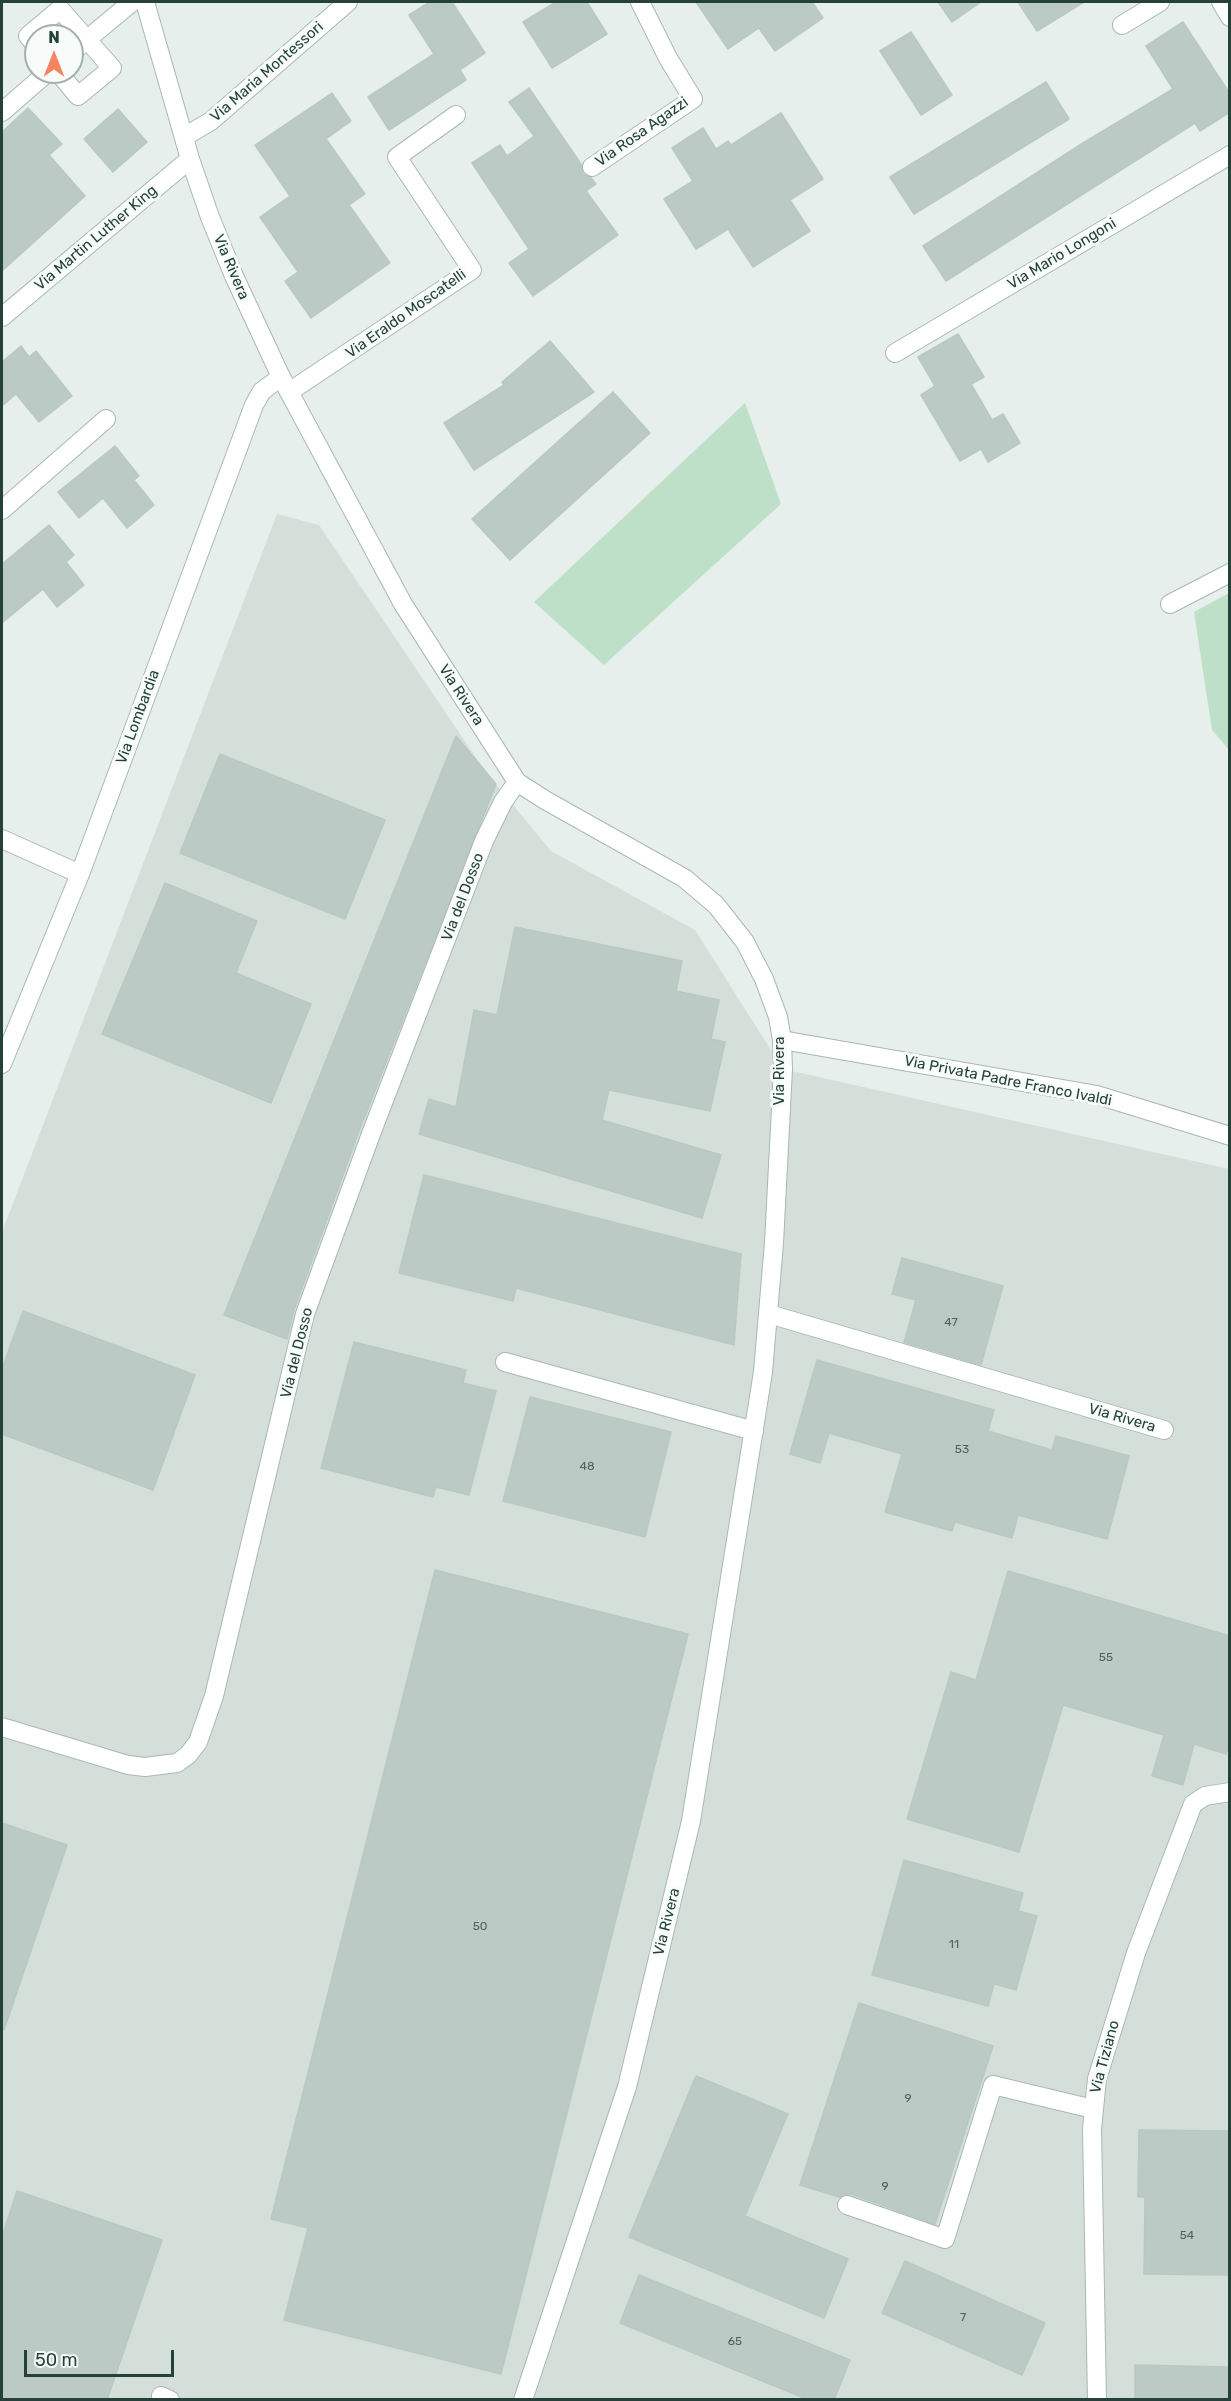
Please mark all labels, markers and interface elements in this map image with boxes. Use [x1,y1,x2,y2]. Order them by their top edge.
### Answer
street label: Via Maria Montessori [207,18,327,126]
north arrow [24,24,84,84]
text: N [48,28,60,47]
street label: Via Rosa Agazzi [592,93,692,171]
street label: Via Martin Luther King [31,182,161,294]
street label: Via Mario Longoni [1004,214,1120,294]
street label: Via Rivera [209,232,253,302]
street label: Via Eraldo Moscatelli [342,266,470,362]
street label: Via Rivera [435,661,487,729]
street label: Via Lombardia [113,667,163,767]
street label: Via del Dosso [438,850,488,944]
street label: Via Rivera [771,1036,789,1106]
street label: Via Privata Padre Franco Ivaldi [903,1052,1113,1110]
street label: Via del Dosso [277,1306,317,1400]
house number: 47 [944,1316,958,1330]
street label: Via Rivera [1086,1400,1158,1436]
house number: 53 [955,1443,969,1457]
house number: 48 [579,1460,595,1474]
house number: 55 [1099,1651,1113,1665]
street label: Via Rivera [650,1886,684,1958]
house number: 50 [473,1920,487,1934]
house number: 11 [949,1938,959,1952]
street label: Via Tiziano [1087,2019,1123,2095]
house number: 9 [904,2092,912,2106]
house number: 9 [881,2180,889,2194]
house number: 54 [1180,2229,1194,2243]
house number: 7 [960,2311,966,2325]
house number: 65 [728,2335,742,2349]
scale bar [27,2338,177,2376]
text: 50 m [35,2349,78,2371]

